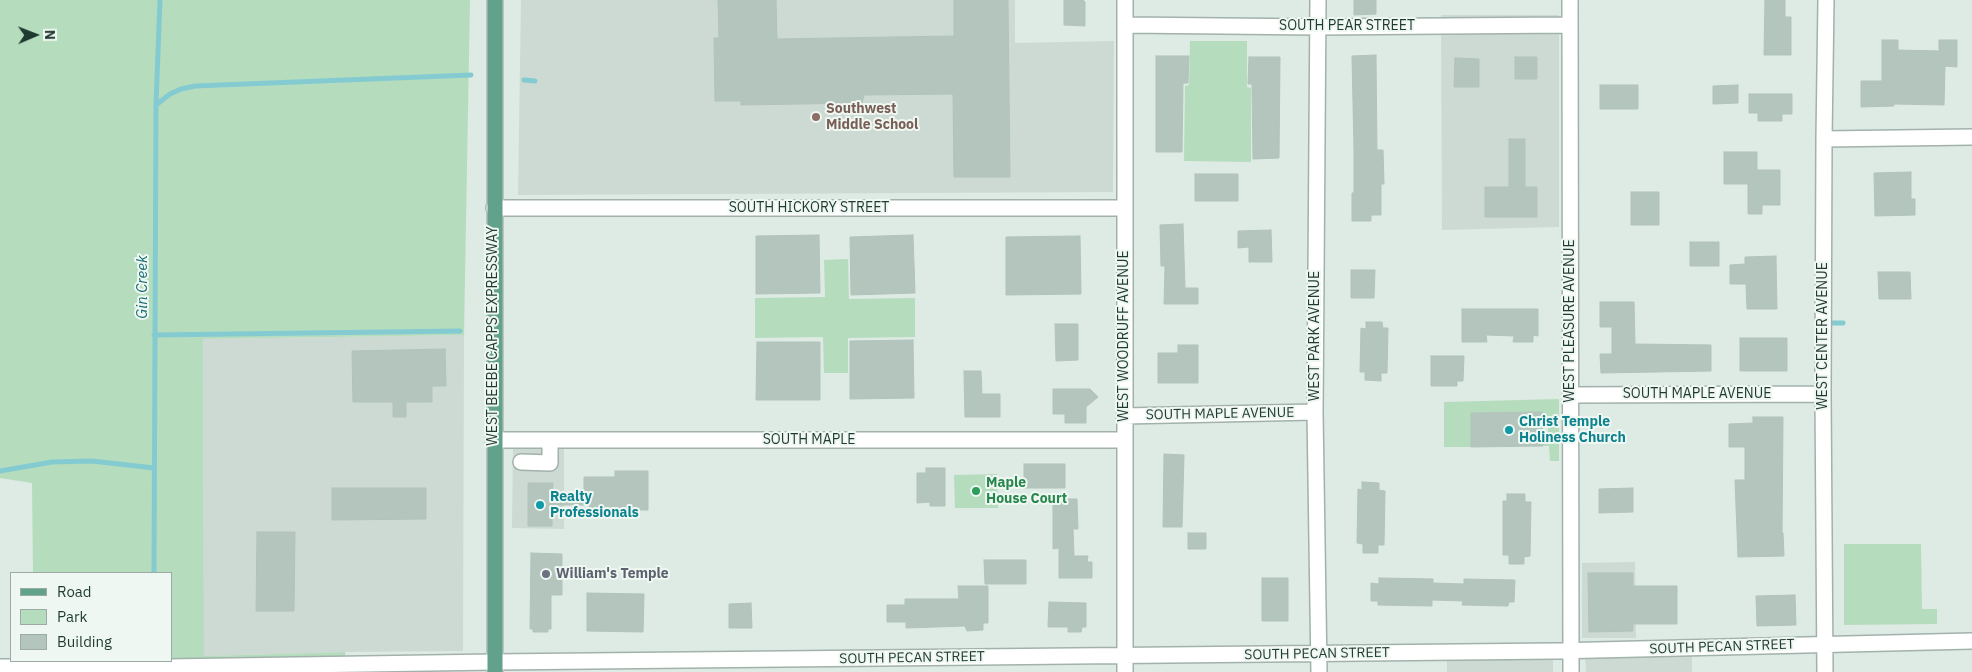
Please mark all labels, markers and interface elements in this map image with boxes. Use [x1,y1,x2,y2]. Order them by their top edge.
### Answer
north arrow [10,10,60,60]
street label: SOUTH PEAR STREET [1279,18,1415,34]
text: N [41,30,59,40]
place label: Southwest Middle School [826,101,918,134]
marker: Southwest Middle School [810,111,822,123]
street label: SOUTH HICKORY STREET [729,200,889,216]
street label: WEST BEEBE CAPPS EXPRESSWAY [485,226,501,446]
street label: WEST PLEASURE AVENUE [1562,239,1578,403]
street label: WEST WOODRUFF AVENUE [1116,250,1132,422]
water label: Gin Creek [134,255,152,319]
street label: WEST CENTER AVENUE [1815,262,1831,410]
street label: WEST PARK AVENUE [1307,271,1323,401]
street label: SOUTH MAPLE AVENUE [1623,386,1771,402]
street label: SOUTH MAPLE AVENUE [1146,404,1294,424]
place label: Christ Temple Holiness Church [1519,414,1626,447]
marker: Christ Temple Holiness Church [1503,424,1515,436]
street label: SOUTH MAPLE [763,432,855,448]
place label: Maple House Court [986,475,1067,508]
marker: Maple House Court [970,485,982,497]
place label: Realty Professionals [550,489,639,522]
marker: Realty Professionals [534,499,546,511]
place label: William's Temple [556,566,669,582]
marker: William's Temple [540,568,552,580]
legend [10,572,172,662]
text: Road [57,582,92,601]
text: Park [57,607,87,626]
text: Building [57,632,112,651]
street label: SOUTH PECAN STREET [1649,636,1795,658]
street label: SOUTH PECAN STREET [1244,644,1390,664]
street label: SOUTH PECAN STREET [839,648,985,668]

